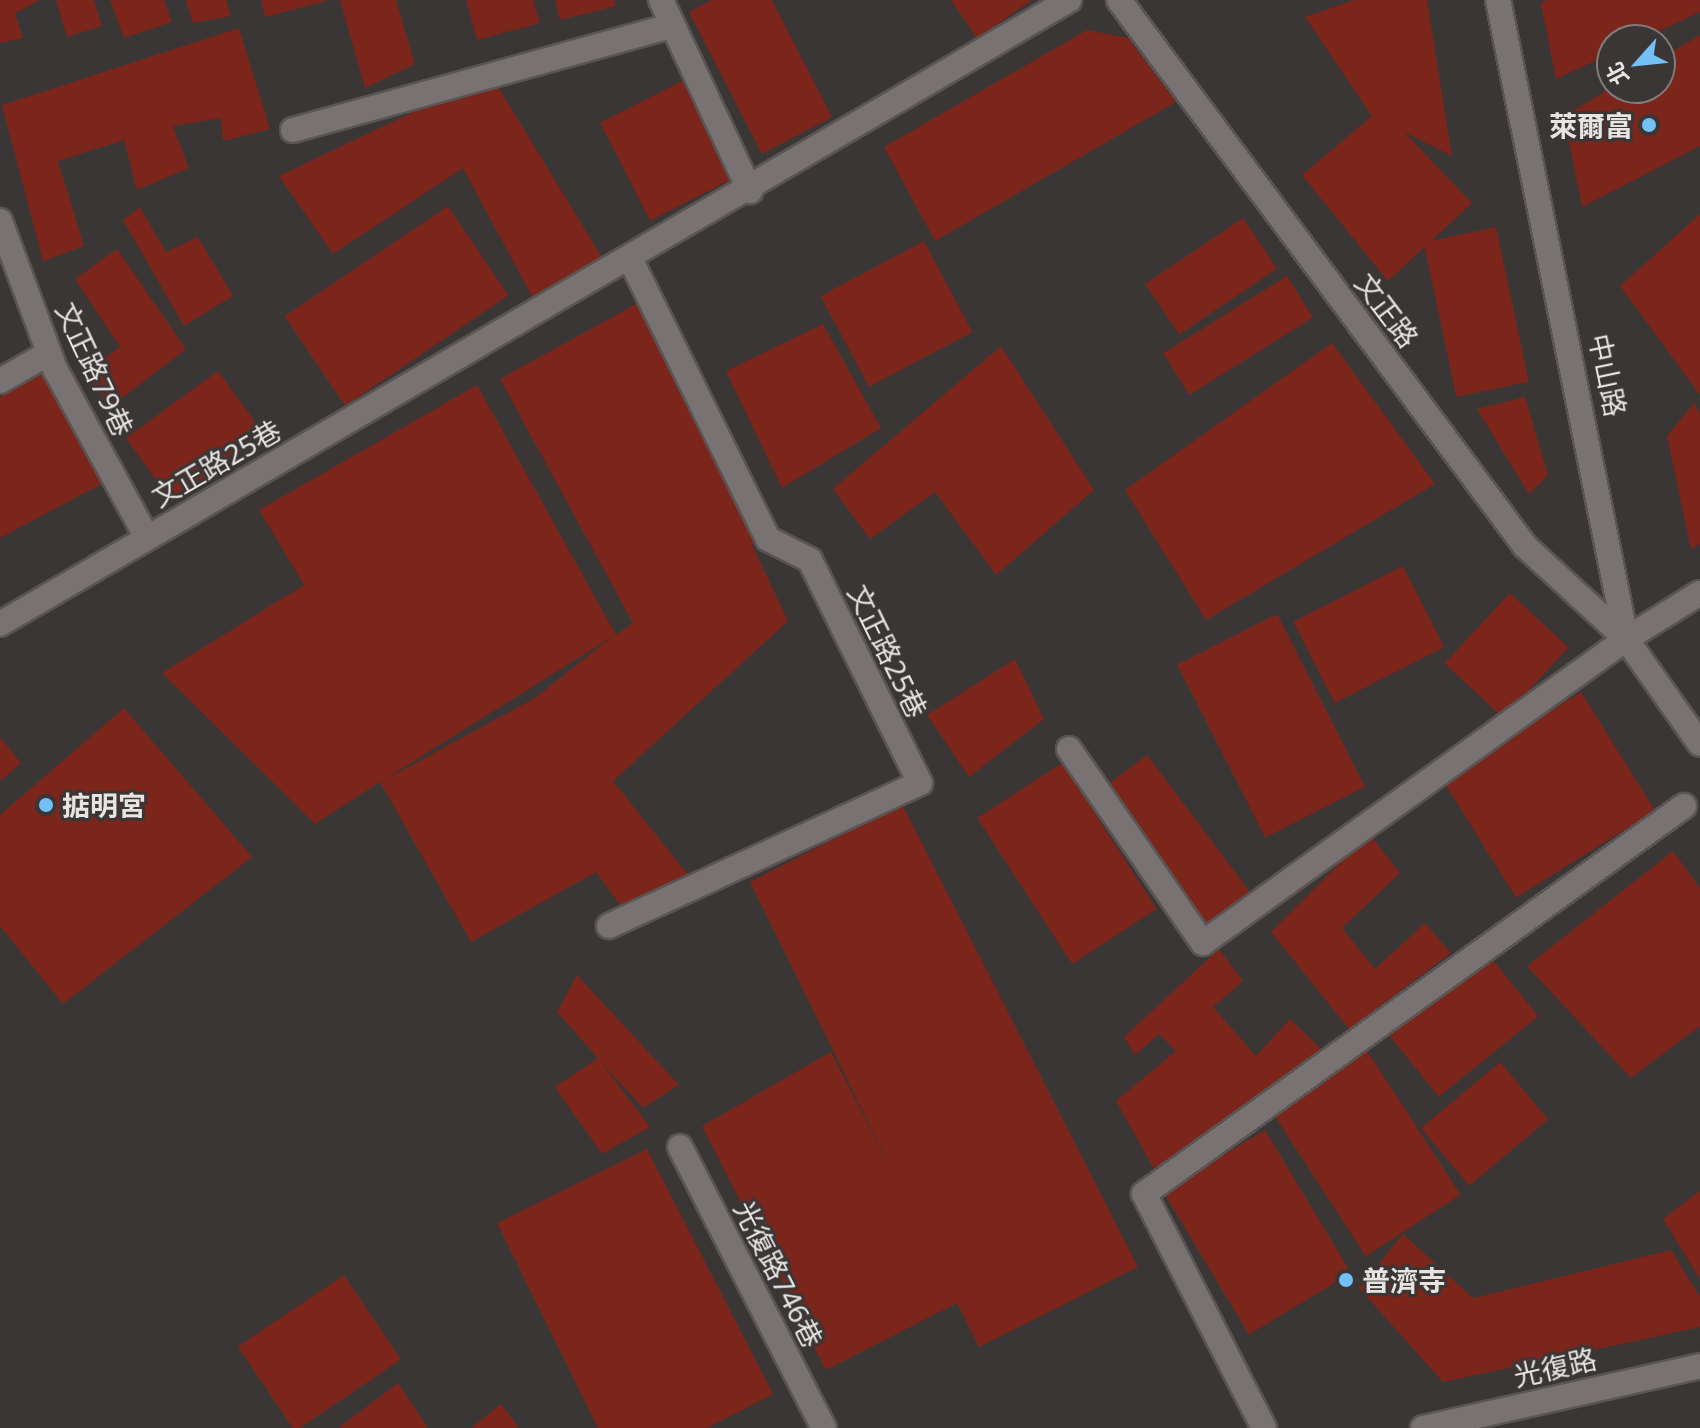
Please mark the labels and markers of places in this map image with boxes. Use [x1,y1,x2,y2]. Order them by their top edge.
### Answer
place label: 萊爾富 [1549,108,1633,142]
marker: 萊爾富 [1640,116,1658,134]
place label: 掂明宮 [62,788,146,822]
marker: 掂明宮 [37,796,55,814]
place label: 普濟寺 [1362,1263,1446,1297]
marker: 普濟寺 [1337,1271,1355,1289]

